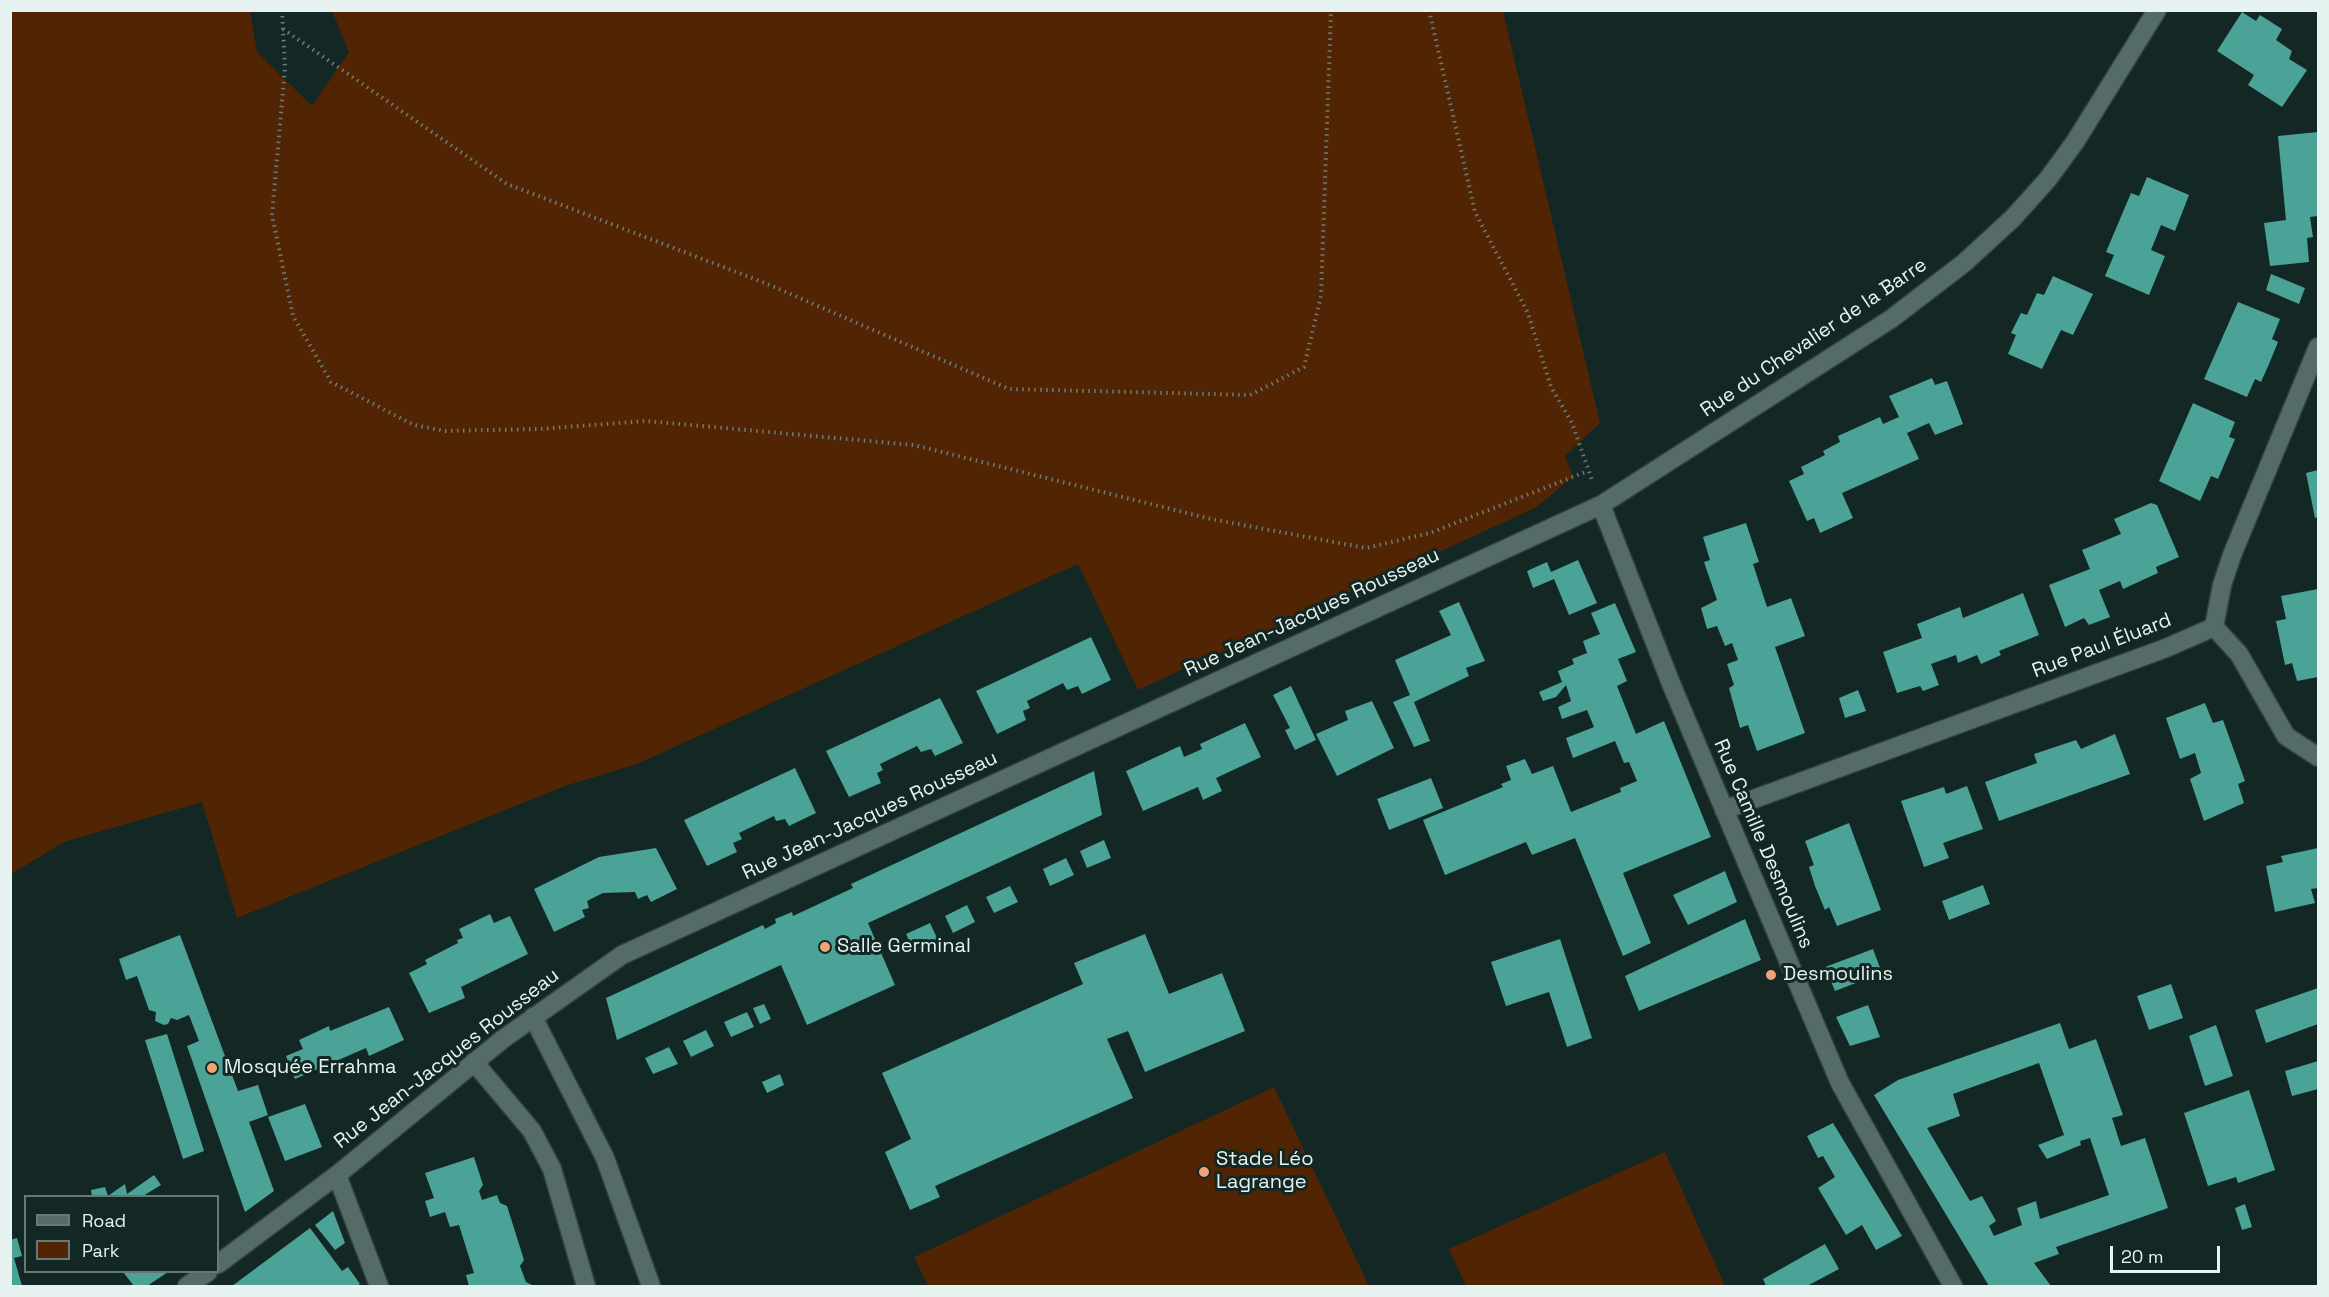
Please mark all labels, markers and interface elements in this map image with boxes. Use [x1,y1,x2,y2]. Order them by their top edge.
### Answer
street label: Rue du Chevalier de la Barre [1696,253,1932,423]
street label: Rue Jean-Jacques Rousseau [1181,543,1443,683]
street label: Rue Paul Éluard [2029,608,2175,684]
street label: Rue Camille Desmoulins [1708,736,1818,952]
street label: Rue Jean-Jacques Rousseau [739,746,1001,886]
place label: Salle Germinal [837,935,971,959]
marker: Salle Germinal [818,940,832,954]
place label: Desmoulins [1783,963,1893,987]
street label: Rue Jean-Jacques Rousseau [330,964,564,1154]
marker: Desmoulins [1764,968,1778,982]
place label: Mosquée Errahma [224,1056,397,1080]
marker: Mosquée Errahma [205,1061,219,1075]
place label: Stade Léo Lagrange [1216,1148,1314,1195]
marker: Stade Léo Lagrange [1197,1165,1211,1179]
legend [24,1195,219,1273]
text: Road [82,1209,126,1232]
scale bar [2113,1234,2222,1272]
text: Park [82,1239,119,1262]
text: 20 m [2121,1245,2164,1268]

